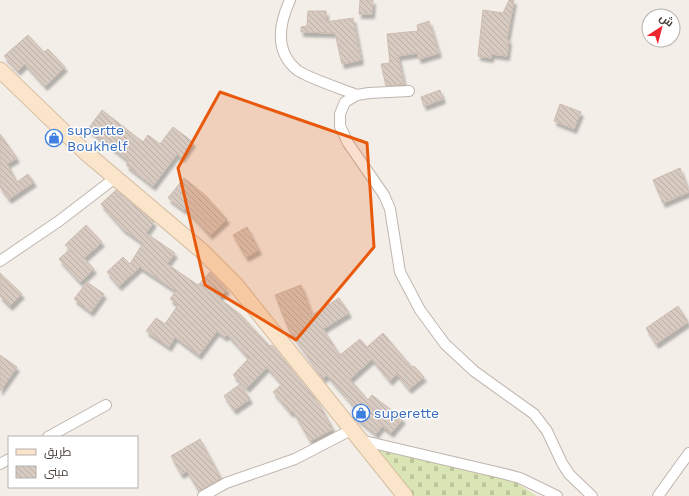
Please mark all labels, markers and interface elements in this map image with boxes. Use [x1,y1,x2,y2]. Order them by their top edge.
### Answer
north arrow [641,8,681,48]
text: ش [657,11,676,30]
place label: supertte Boukhelf [67,122,128,154]
shop icon: supertte Boukhelf [44,128,64,148]
shop icon: superette [351,403,371,423]
place label: superette [374,405,439,421]
legend [8,436,138,488]
text: طريق [44,445,72,459]
text: مبنى [44,465,69,479]

